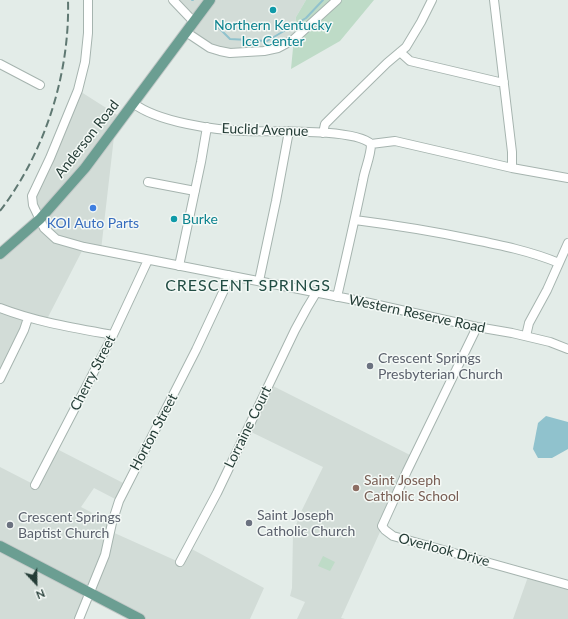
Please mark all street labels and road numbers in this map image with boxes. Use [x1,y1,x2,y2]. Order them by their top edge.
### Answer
street label: Anderson Road [51,97,123,181]
street label: Euclid Avenue [221,120,309,140]
street label: Western Reserve Road [347,291,487,337]
street label: Cherry Street [67,332,119,414]
street label: Lorraine Court [221,383,275,471]
street label: Horton Street [127,391,181,473]
street label: Overlook Drive [396,530,492,570]

